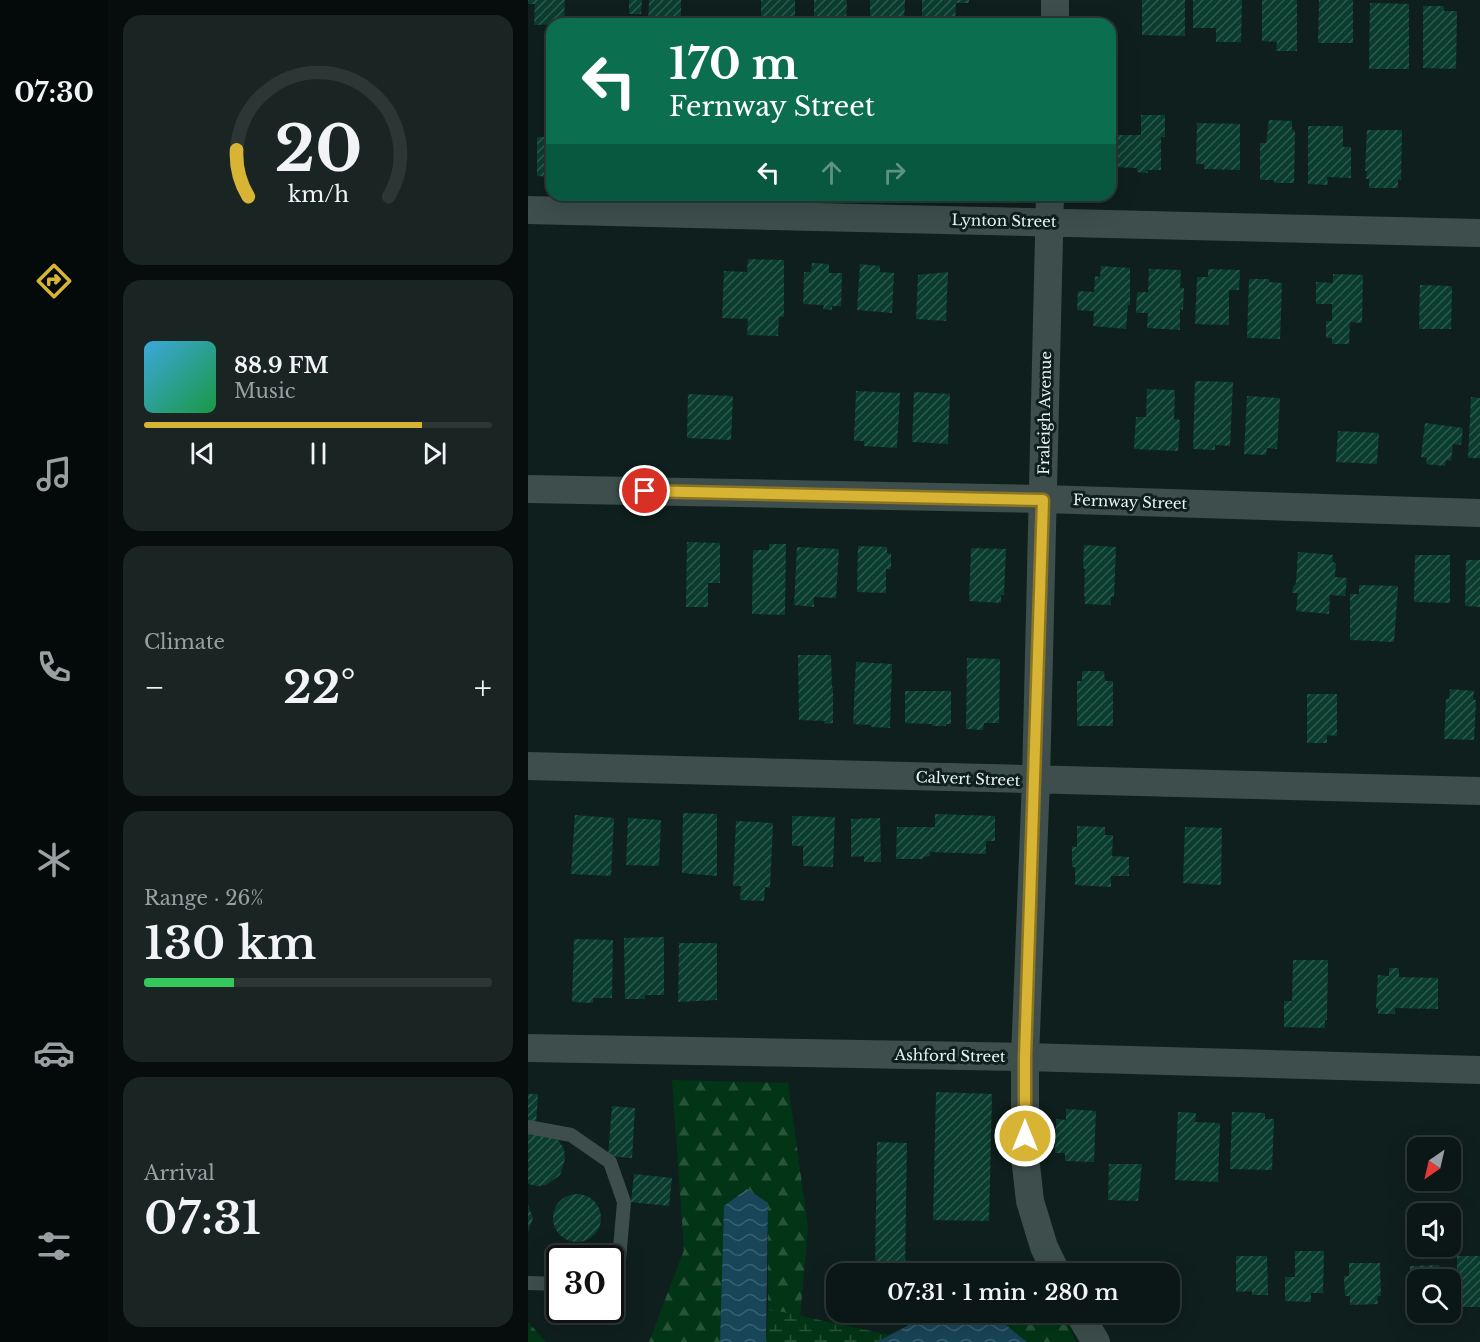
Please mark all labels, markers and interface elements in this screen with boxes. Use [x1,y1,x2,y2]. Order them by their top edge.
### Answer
text: 170 m [669,38,798,90]
icon: left [570,42,648,120]
text: 07:30 [14,76,94,109]
text: Fernway Street [669,90,875,123]
text: 20 [274,110,362,188]
icon: left [752,156,785,189]
icon: ahead [815,156,848,189]
icon: right [878,156,911,189]
text: km/h [288,182,349,209]
street label: Lynton Street [951,210,1057,231]
icon: directions [33,260,75,302]
street label: Fraleigh Avenue [1034,351,1055,475]
text: 88.9 FM [234,352,329,379]
text: Music [234,379,295,403]
icon: previous [186,437,219,470]
icon: pause [302,437,335,470]
icon: next [418,437,451,470]
icon: music [33,453,75,495]
pin [619,465,670,516]
icon: arrive [628,474,661,507]
street label: Fernway Street [1073,490,1188,513]
text: Climate [144,630,225,654]
icon: phone [33,646,75,688]
text: 22° [283,659,356,715]
text: − [144,667,165,708]
text: + [474,667,492,708]
street label: Calvert Street [915,767,1021,790]
icon: climate [33,839,75,881]
text: Range · 26% [144,886,264,910]
text: 130 km [144,915,316,971]
icon: car [33,1032,75,1074]
street label: Ashford Street [893,1045,1006,1066]
position arrow [993,1104,1057,1168]
north arrow [1407,1137,1461,1191]
map controls [1407,1137,1461,1323]
text: Arrival [144,1161,215,1185]
text: 07:31 [144,1190,261,1246]
button: sound [1407,1203,1461,1257]
icon: filters [33,1225,75,1267]
speed limit sign: 30 [546,1245,624,1323]
button: search [1407,1269,1461,1323]
text: 07:31 · 1 min · 280 m [887,1279,1119,1306]

